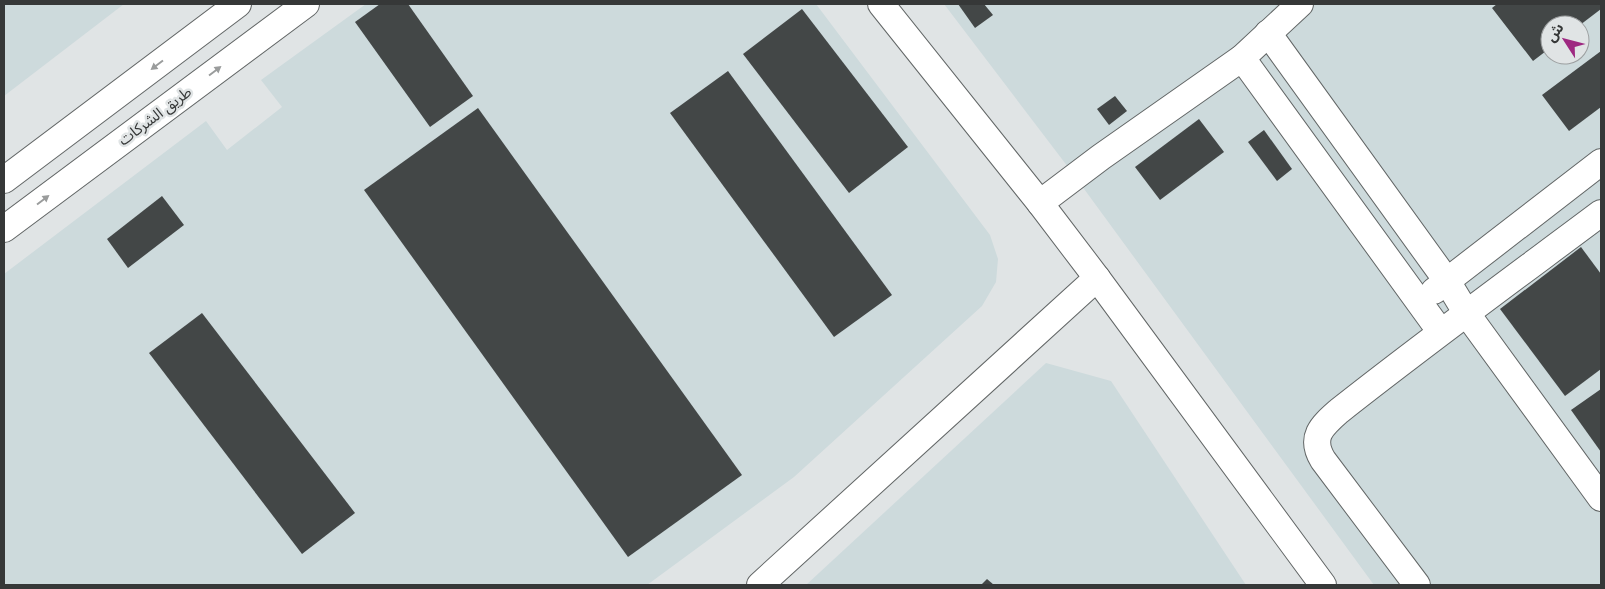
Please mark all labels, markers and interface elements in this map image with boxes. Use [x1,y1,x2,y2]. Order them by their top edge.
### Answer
north arrow [1540,15,1590,65]
text: ش [1542,20,1567,45]
one-way arrow [151,59,164,70]
one-way arrow [208,66,222,76]
street label: طريق الشركات [115,83,196,150]
one-way arrow [36,194,49,205]

